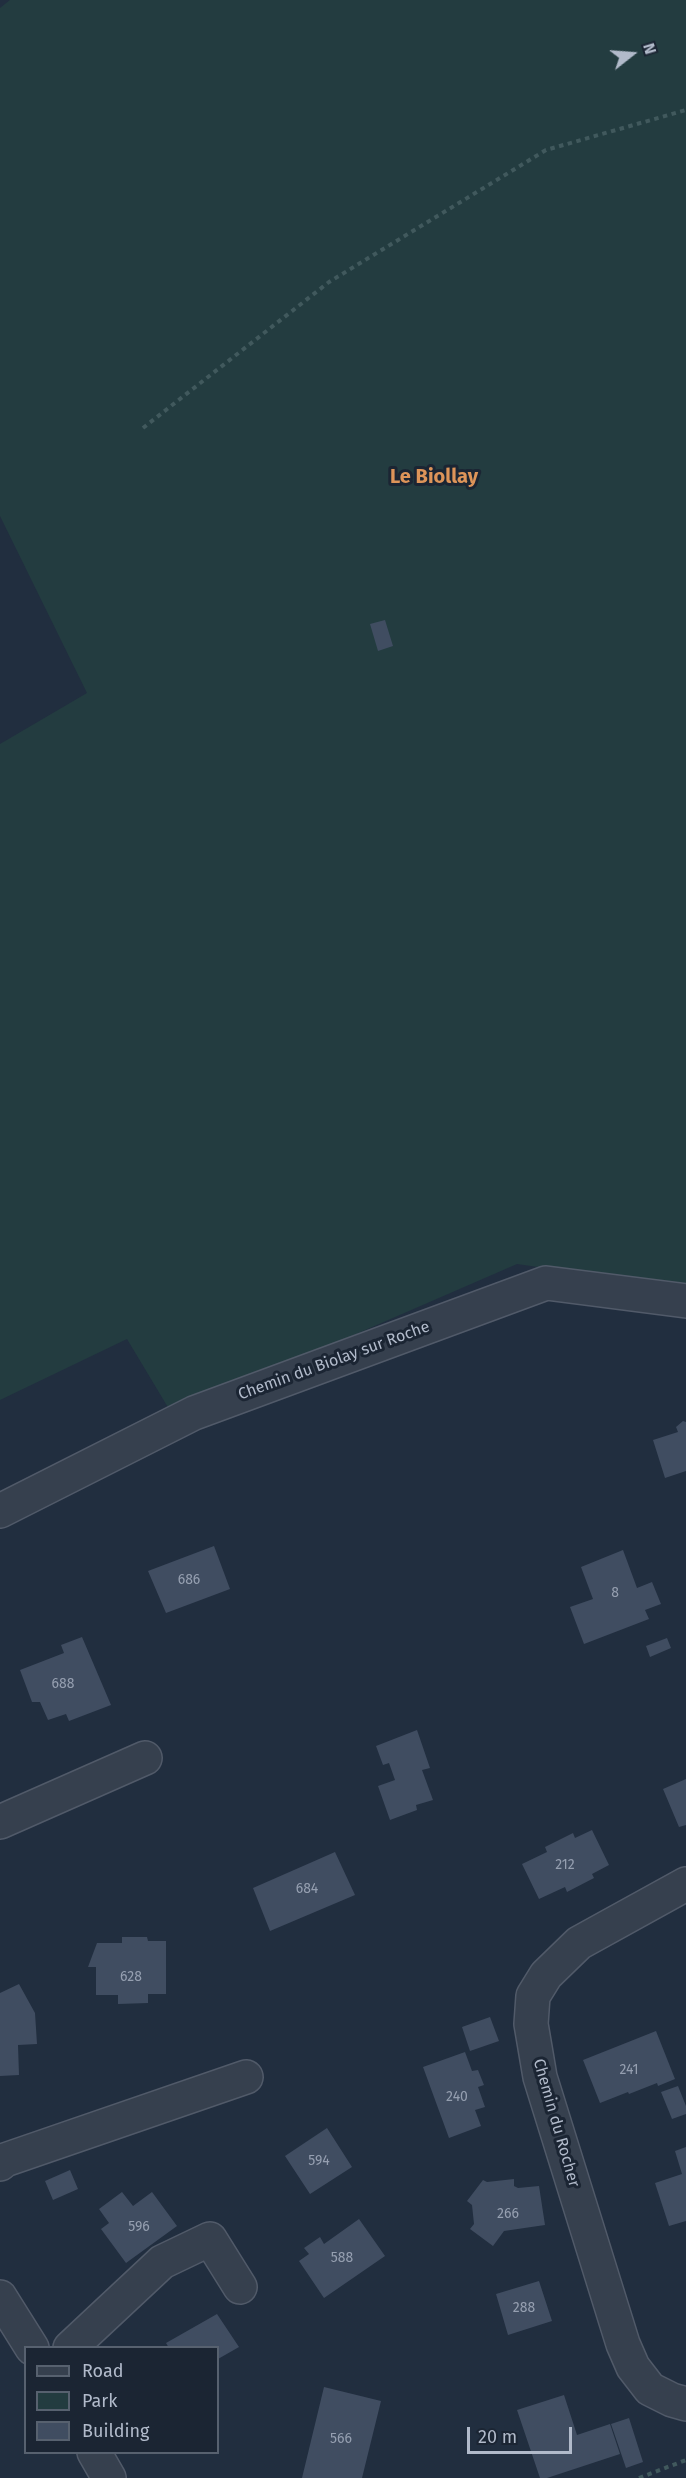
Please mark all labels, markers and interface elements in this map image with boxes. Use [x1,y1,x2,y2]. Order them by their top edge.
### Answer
north arrow [602,24,662,84]
text: N [639,41,660,56]
district label: Le Biollay [390,465,478,489]
street label: Chemin du Biolay sur Roche [236,1317,432,1405]
house number: 686 [178,1572,200,1588]
house number: 8 [611,1585,619,1601]
house number: 688 [52,1676,74,1692]
house number: 212 [555,1857,575,1873]
house number: 684 [296,1881,318,1897]
house number: 628 [120,1969,142,1985]
street label: Chemin du Rocher [529,2057,583,2189]
house number: 241 [619,2062,639,2078]
house number: 240 [446,2089,468,2105]
house number: 594 [308,2153,330,2169]
house number: 266 [497,2206,519,2222]
house number: 596 [128,2219,150,2235]
house number: 588 [331,2250,353,2266]
house number: 288 [513,2300,535,2316]
legend [24,2346,219,2454]
text: Road [82,2360,124,2382]
text: Park [82,2390,117,2412]
scale bar [470,2415,575,2453]
text: Building [82,2420,149,2442]
text: 20 m [478,2426,517,2448]
house number: 566 [330,2431,352,2447]

